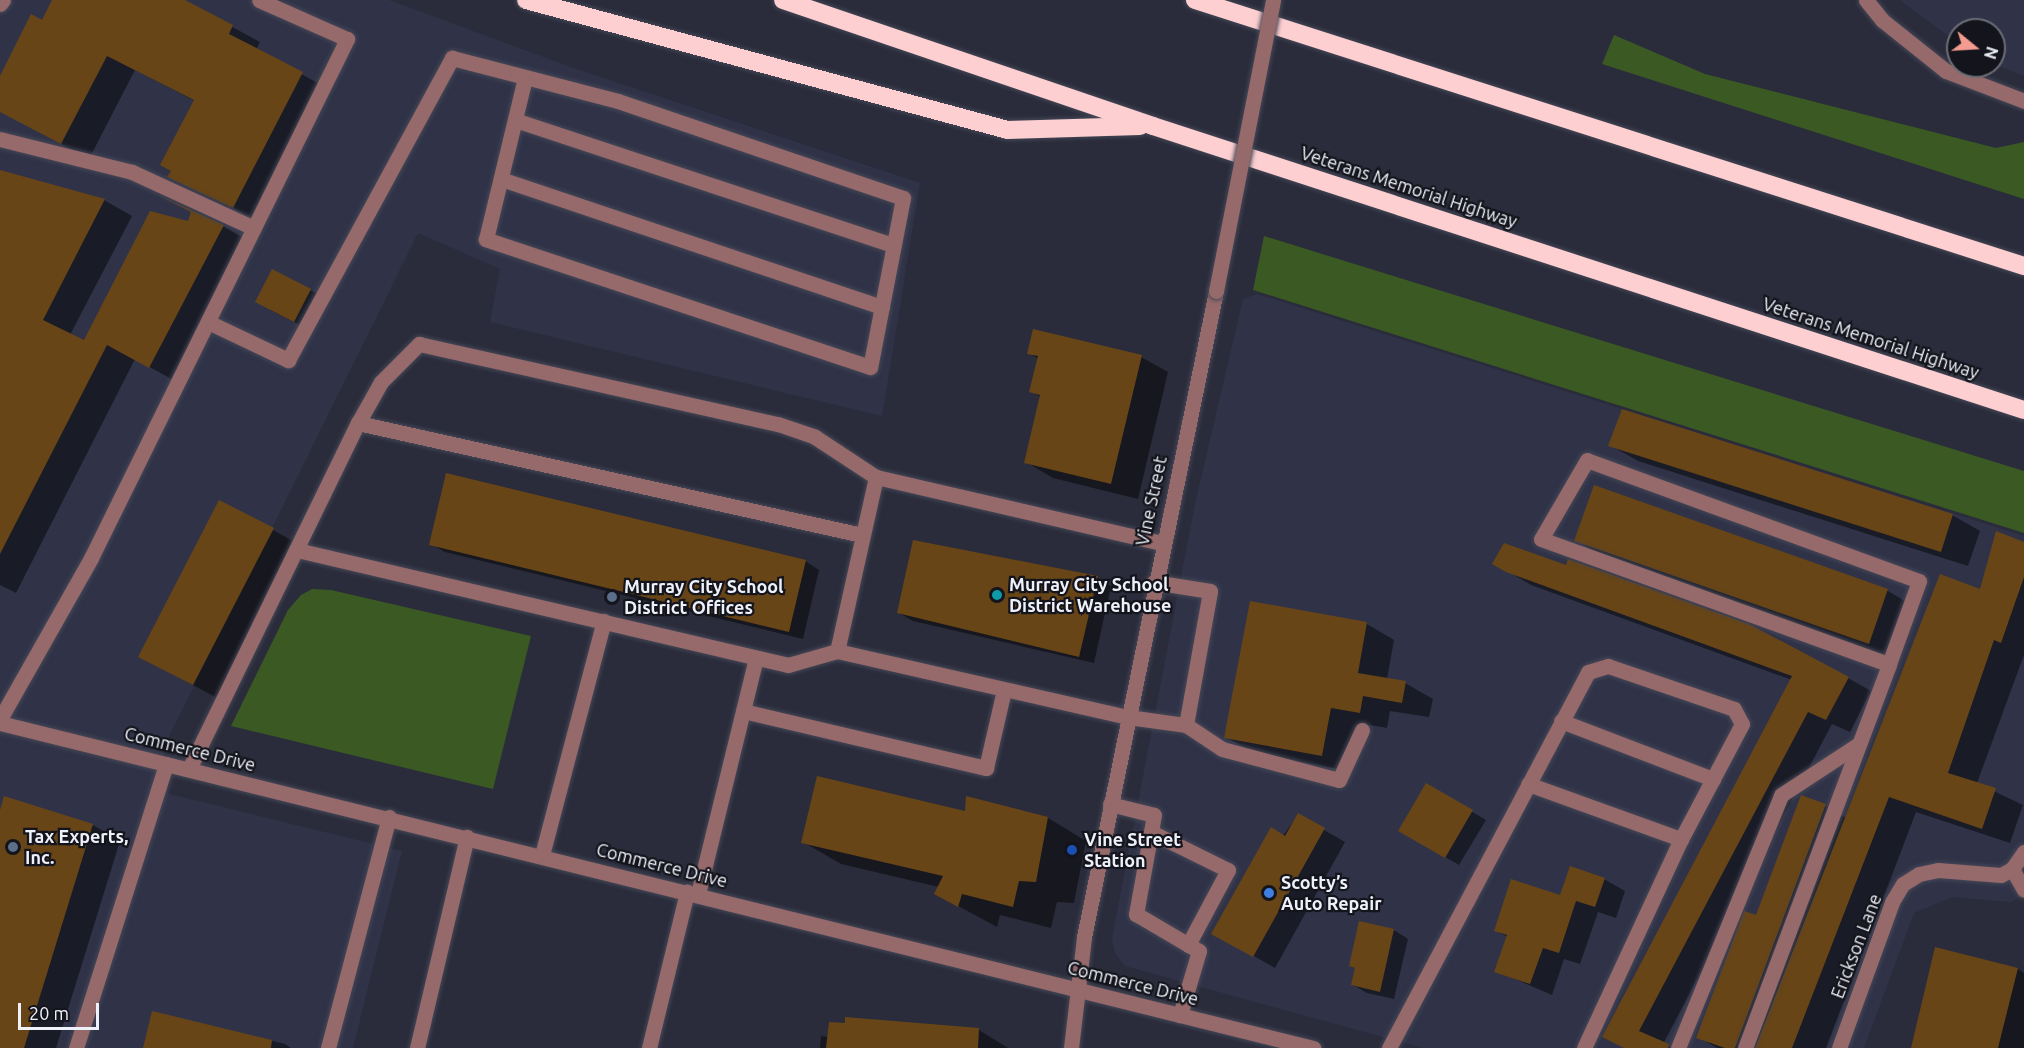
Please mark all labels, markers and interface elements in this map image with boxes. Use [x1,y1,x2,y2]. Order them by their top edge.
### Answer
north arrow [1946,18,2006,78]
text: N [1981,44,2002,61]
street label: Veterans Memorial Highway [1298,142,1520,232]
street label: Veterans Memorial Highway [1760,293,1982,383]
street label: Vine Street [1131,454,1171,548]
place label: Murray City School District Warehouse [1009,574,1171,616]
place label: Murray City School District Offices [624,576,784,618]
marker: Murray City School District Warehouse [990,588,1004,602]
marker: Murray City School District Offices [605,590,619,604]
street label: Commerce Drive [122,722,258,776]
place label: Tax Experts, Inc. [25,826,128,868]
place label: Vine Street Station [1084,829,1181,872]
street label: Commerce Drive [594,838,730,892]
marker: Tax Experts, Inc. [6,840,20,854]
marker: Vine Street Station [1065,843,1079,857]
place label: Scotty’s Auto Repair [1281,872,1382,914]
marker: Scotty’s Auto Repair [1262,886,1276,900]
street label: Erickson Lane [1826,891,1886,1001]
street label: Commerce Drive [1065,956,1201,1010]
scale bar [21,991,102,1029]
text: 20 m [29,1003,69,1023]

